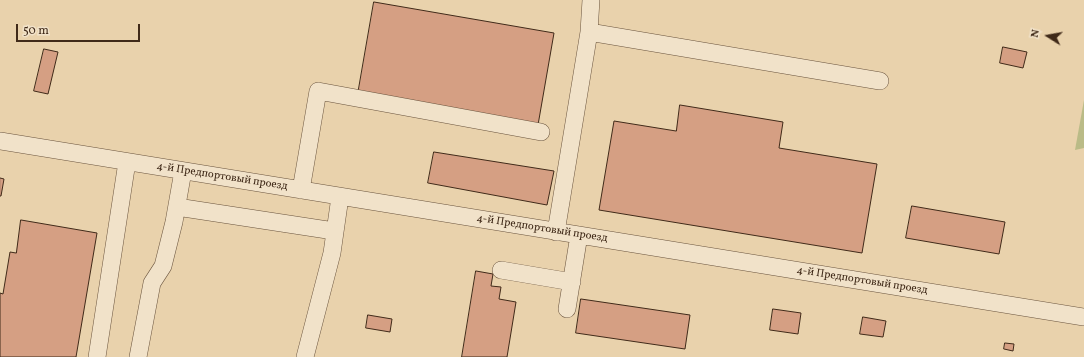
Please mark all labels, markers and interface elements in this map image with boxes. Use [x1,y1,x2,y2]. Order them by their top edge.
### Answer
scale bar [18,16,142,42]
north arrow [1028,16,1068,56]
text: 50 m [23,23,49,39]
text: N [1028,28,1044,39]
street label: 4-й Предпортовый проезд [156,160,288,194]
street label: 4-й Предпортовый проезд [476,212,608,246]
street label: 4-й Предпортовый проезд [796,264,928,298]

